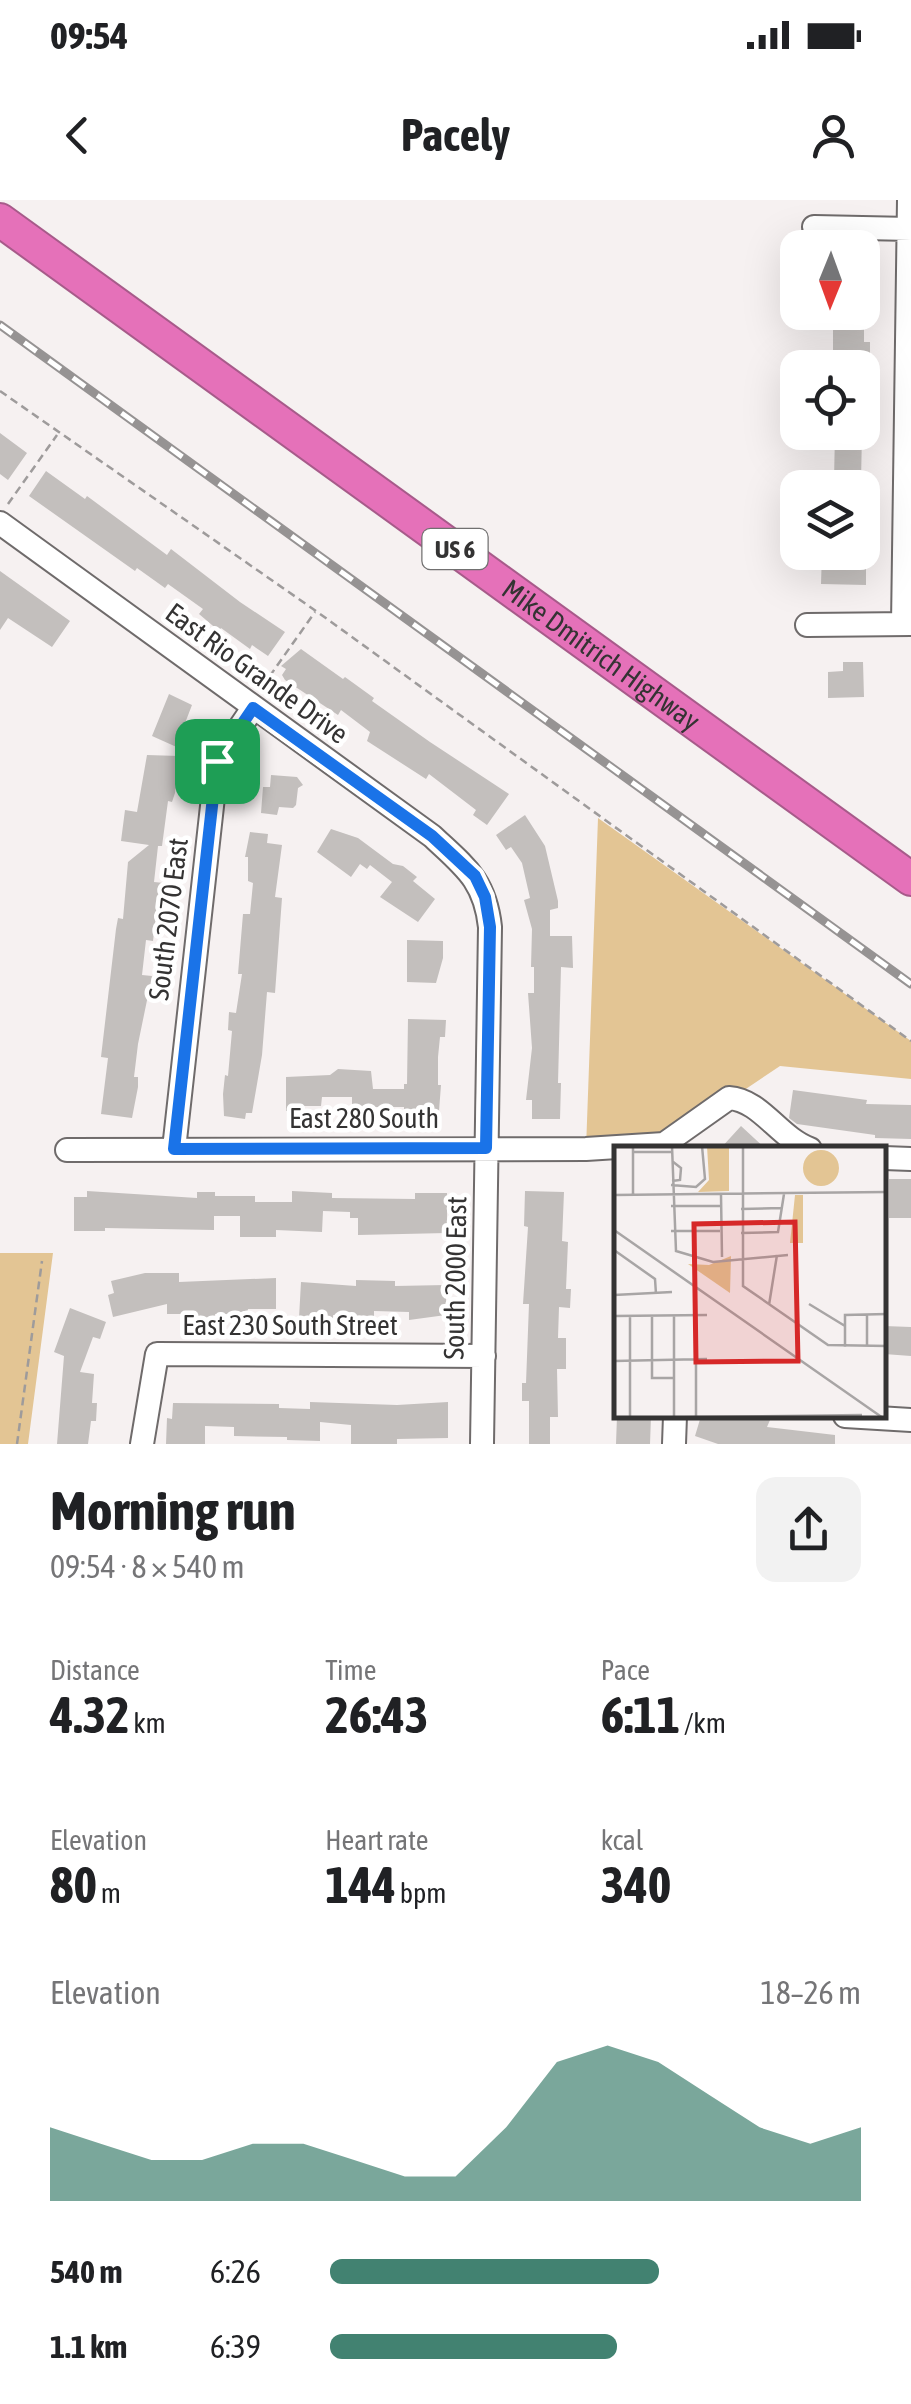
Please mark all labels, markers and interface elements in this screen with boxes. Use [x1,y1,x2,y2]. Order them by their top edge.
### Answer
text: 09:54 [50,14,128,57]
icon: back [50,108,105,163]
icon: person [806,108,861,163]
text: Pacely [401,109,510,161]
north arrow [780,230,880,330]
map controls [780,230,880,570]
button: locate [780,350,880,450]
button: layers [780,470,880,570]
road number: US 6 [422,529,488,569]
street label: Mike Dmitrich Highway [496,573,706,737]
street label: East Rio Grande Drive [160,596,354,750]
pin [175,719,260,804]
icon: arrive [190,734,245,789]
street label: South 2070 East [142,836,194,1002]
street label: East 280 South [289,1102,439,1134]
inset map [614,1146,886,1419]
street label: South 2000 East [438,1196,472,1360]
street label: East 230 South Street [182,1309,398,1341]
button: share [756,1477,861,1582]
text: Morning run [50,1479,296,1542]
text: 09:54 · 8 × 540 m [50,1548,244,1585]
text: Distance [50,1654,140,1686]
text: Time [325,1654,376,1686]
text: Pace [601,1654,650,1686]
text: 4.32 [50,1686,129,1744]
text: 26:43 [325,1686,428,1744]
text: 6:11 [601,1686,680,1744]
text: km [129,1707,166,1739]
text: /km [680,1707,726,1739]
text: Elevation [50,1824,147,1856]
text: Heart rate [325,1824,428,1856]
text: kcal [601,1824,643,1856]
text: 80 [50,1856,97,1914]
text: 144 [325,1856,396,1914]
text: 340 [601,1856,671,1914]
text: m [97,1877,121,1909]
text: bpm [396,1877,446,1909]
text: Elevation [50,1974,161,2011]
text: 18–26 m [761,1974,861,2011]
text: 540 m [50,2253,123,2290]
text: 6:26 [210,2253,261,2290]
text: 1.1 km [50,2328,127,2365]
text: 6:39 [210,2328,261,2365]

